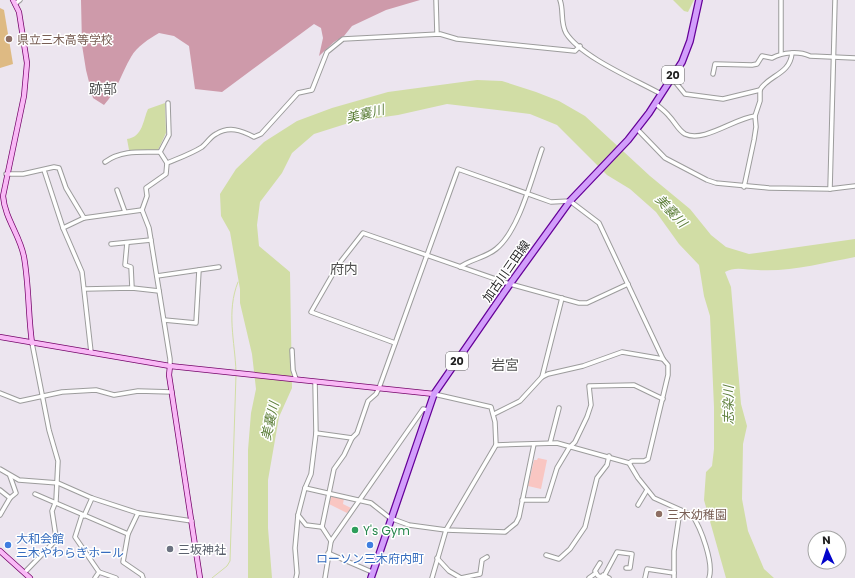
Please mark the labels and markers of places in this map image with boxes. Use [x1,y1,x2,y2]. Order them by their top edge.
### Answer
place label: 県立三木高等学校 [17,31,113,48]
marker: 県立三木高等学校 [4,34,14,44]
place label: 三木幼稚園 [667,506,727,523]
marker: 三木幼稚園 [654,509,664,519]
place label: Y's Gym [363,522,410,539]
marker: Y's Gym [350,525,360,535]
place label: 大和会館 三木やわらぎホール [16,530,124,561]
marker: 大和会館 三木やわらぎホール [3,540,13,550]
marker: ローソン三木府内町 [365,540,375,550]
place label: 三坂神社 [178,541,226,558]
marker: 三坂神社 [165,544,175,554]
place label: ローソン三木府内町 [316,550,424,567]

